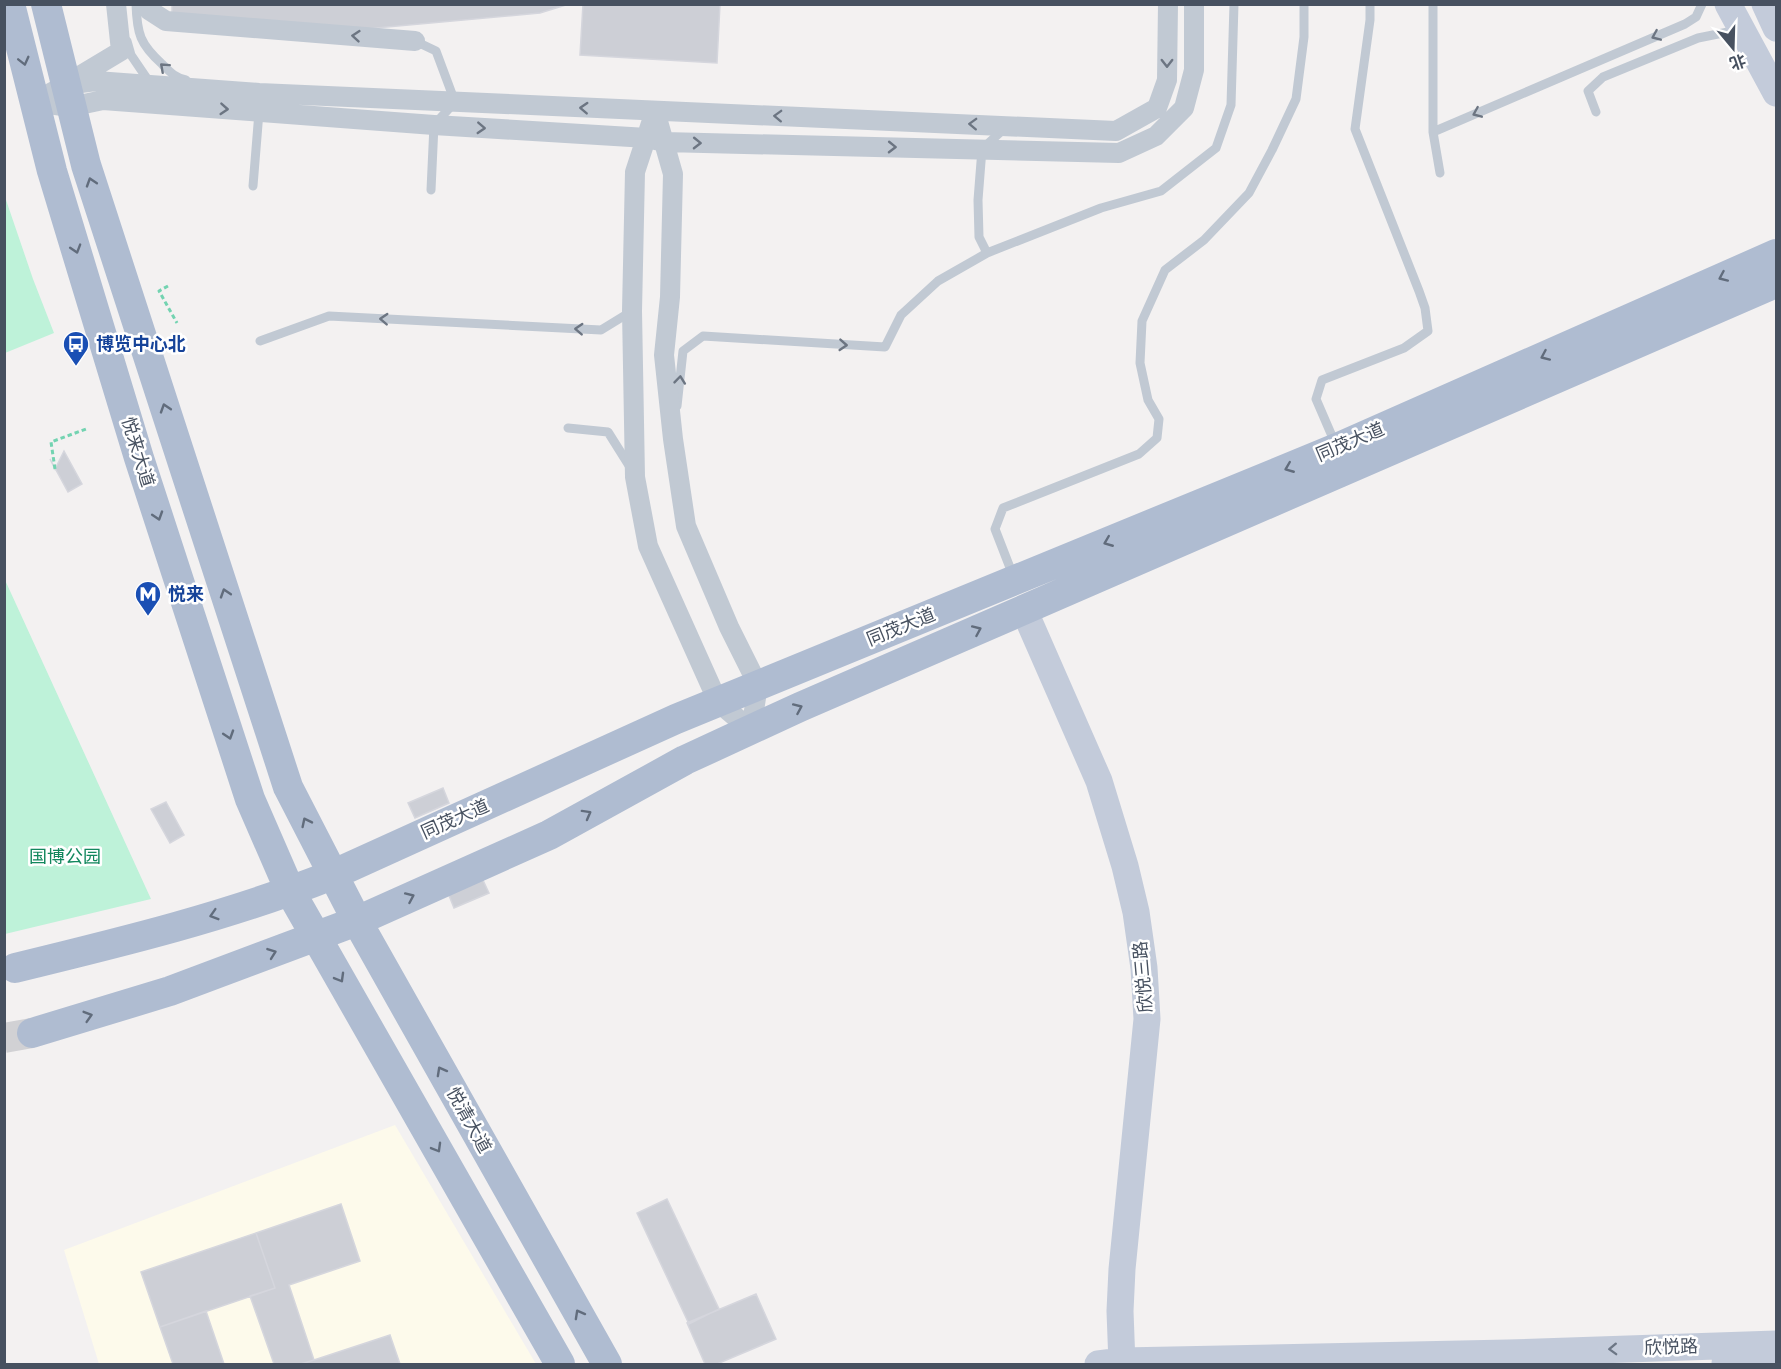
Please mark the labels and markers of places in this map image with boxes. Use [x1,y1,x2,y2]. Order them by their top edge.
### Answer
bus stop icon: 博览中心北 [61,329,91,367]
place label: 博览中心北 [96,333,186,354]
metro station icon: 悦来 [133,579,163,617]
place label: 悦来 [168,583,204,604]

